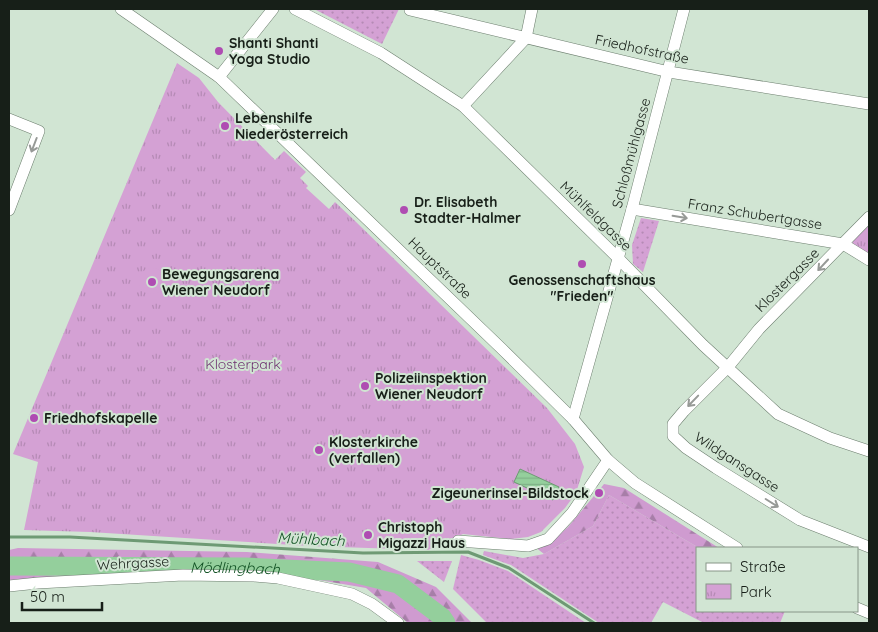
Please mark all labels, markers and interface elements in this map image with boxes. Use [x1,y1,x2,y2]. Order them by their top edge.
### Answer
street label: Friedhofstraße [593,30,691,68]
place label: Shanti Shanti Yoga Studio [229,34,318,68]
marker: Shanti Shanti Yoga Studio [213,45,225,57]
street label: Schloßmühlgasse [608,96,654,210]
place label: Lebenshilfe Niederösterreich [235,109,348,143]
marker: Lebenshilfe Niederösterreich [219,120,231,132]
one-way arrow [29,137,38,153]
street label: Mühlfeldgasse [556,177,636,255]
place label: Dr. Elisabeth Stadter-Halmer [414,193,521,227]
street label: Franz Schubertgasse [687,194,824,234]
marker: Dr. Elisabeth Stadter-Halmer [398,204,410,216]
one-way arrow [672,213,688,223]
street label: Hauptstraße [405,233,476,303]
street label: Klostergasse [751,244,823,316]
marker: Genossenschaftshaus "Frieden" [576,258,588,270]
one-way arrow [818,258,829,271]
place label: Bewegungsarena Wiener Neudorf [162,265,279,299]
place label: Genossenschaftshaus "Frieden" [509,271,656,305]
marker: Bewegungsarena Wiener Neudorf [146,276,158,288]
park label: Klosterpark [205,355,281,373]
place label: Polizeiinspektion Wiener Neudorf [375,369,487,403]
marker: Polizeiinspektion Wiener Neudorf [359,380,371,392]
one-way arrow [687,395,699,407]
place label: Friedhofskapelle [44,409,157,427]
marker: Friedhofskapelle [28,412,40,424]
street label: Wildgansgasse [691,428,783,496]
place label: Klosterkirche (verfallen) [329,433,418,467]
marker: Klosterkirche (verfallen) [313,444,325,456]
place label: Zigeunerinsel-Bildstock [432,484,589,502]
marker: Zigeunerinsel-Bildstock [593,487,605,499]
one-way arrow [765,498,779,508]
place label: Christoph Migazzi Haus [378,518,465,552]
water label: Mühlbach [277,528,346,550]
marker: Christoph Migazzi Haus [362,529,374,541]
legend [696,547,858,612]
street label: Wehrgasse [96,552,170,574]
water label: Mödlingbach [190,557,281,578]
text: Straße [740,557,786,576]
scale bar [22,580,102,612]
text: Park [740,582,772,601]
text: 50 m [30,587,65,606]

